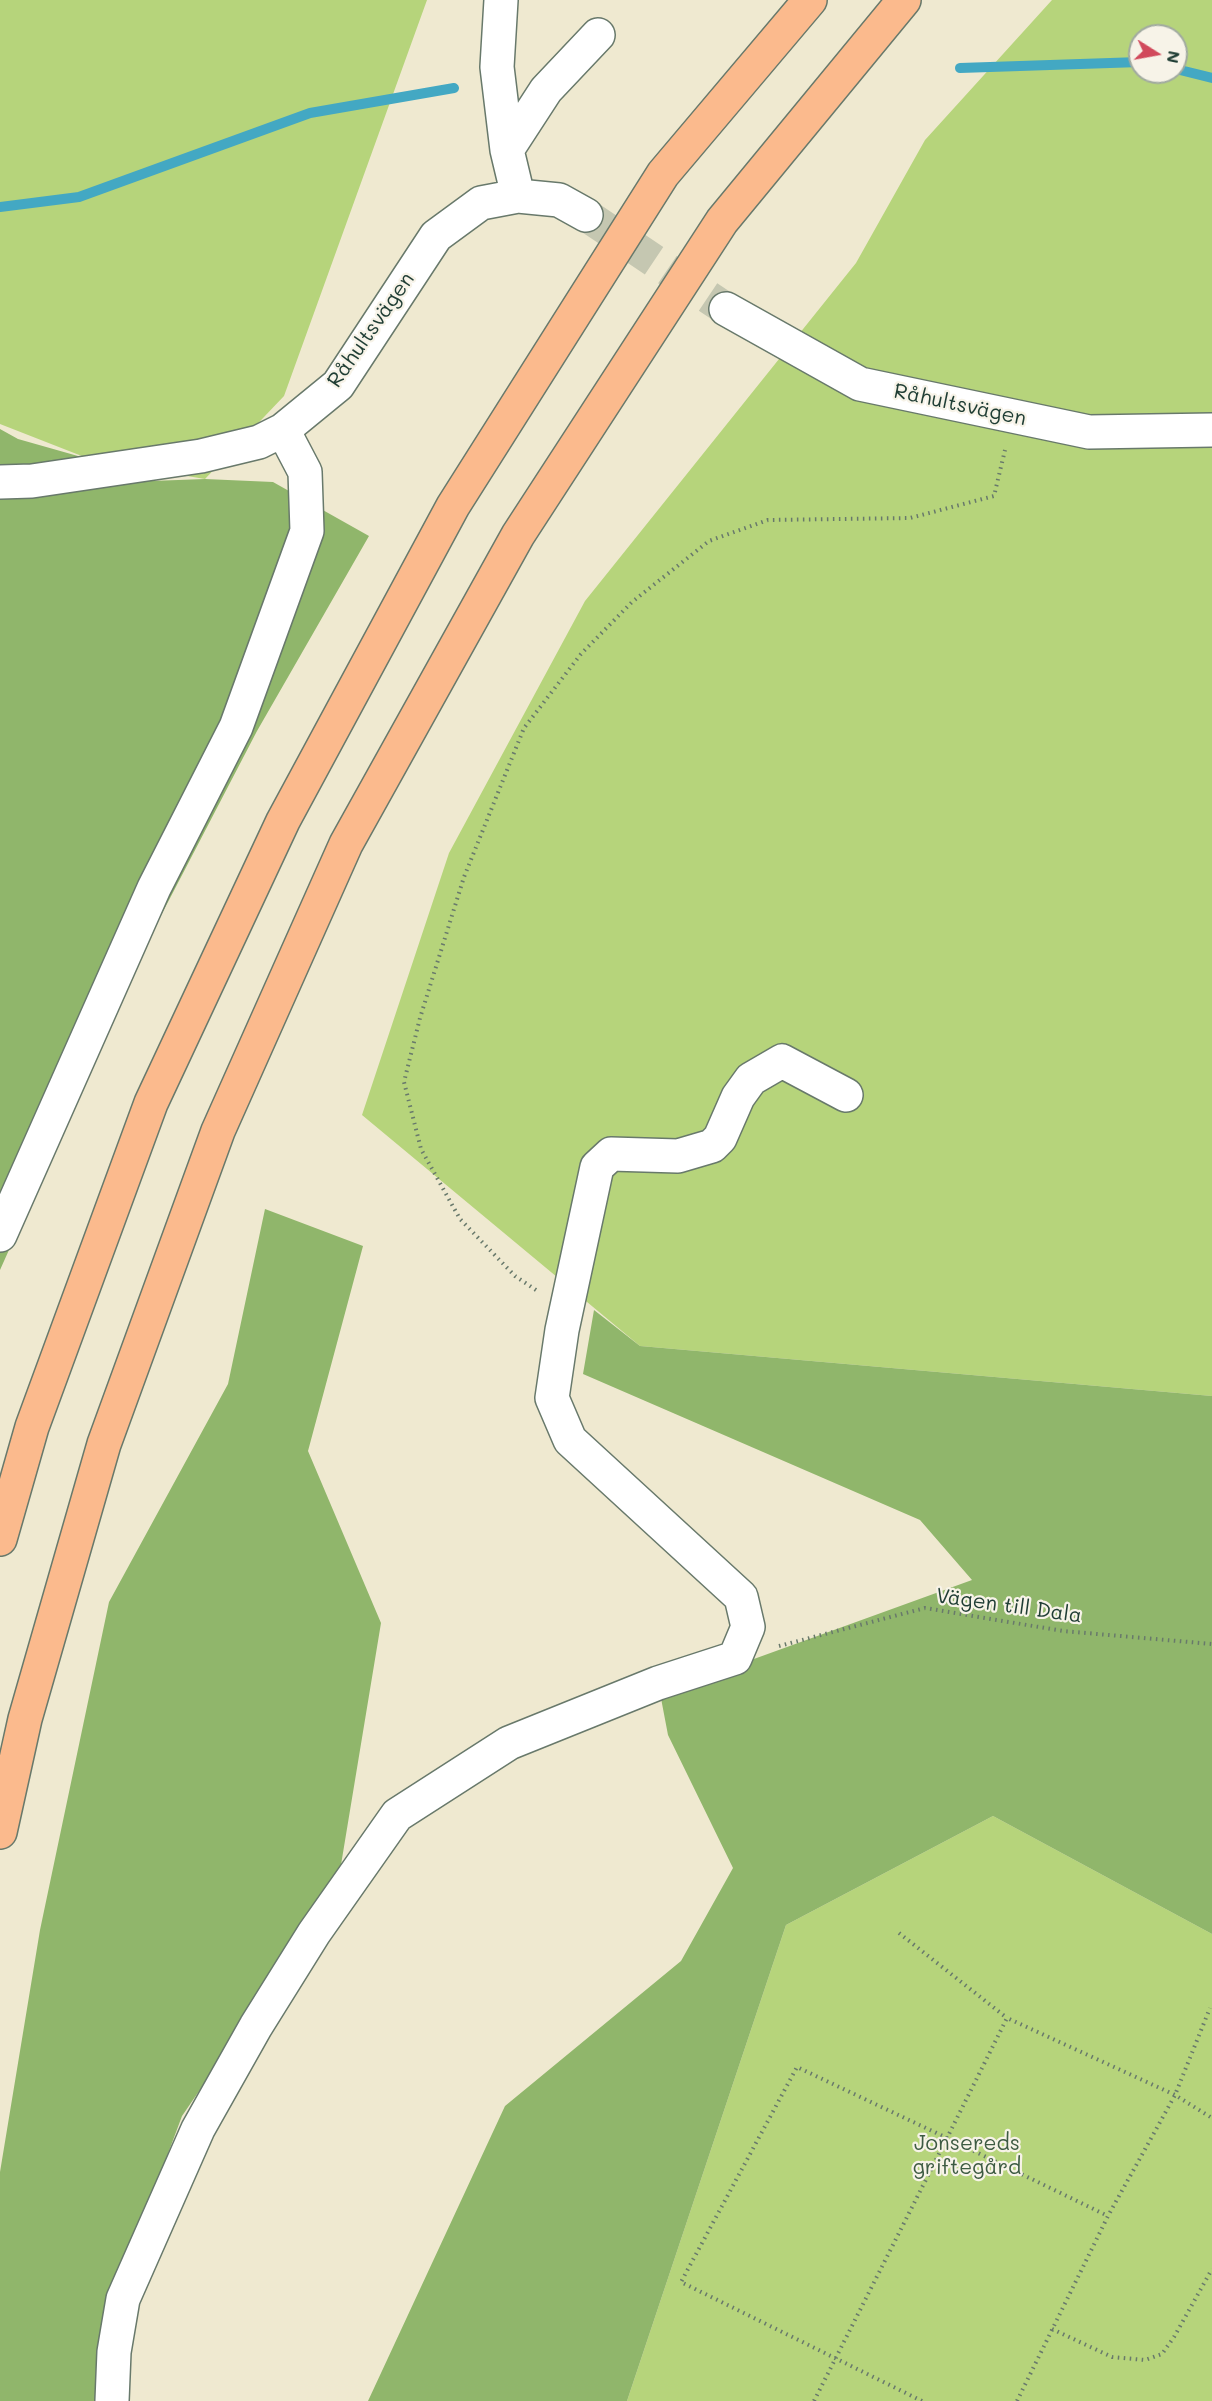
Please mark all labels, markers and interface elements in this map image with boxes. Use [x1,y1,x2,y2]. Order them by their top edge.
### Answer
north arrow [1128,24,1188,84]
text: N [1163,49,1186,65]
street label: Råhultsvägen [322,268,420,392]
street label: Råhultsvägen [891,379,1029,431]
street label: Vägen till Dala [934,1583,1084,1629]
park label: Jonsereds griftegård [913,2131,1021,2181]

